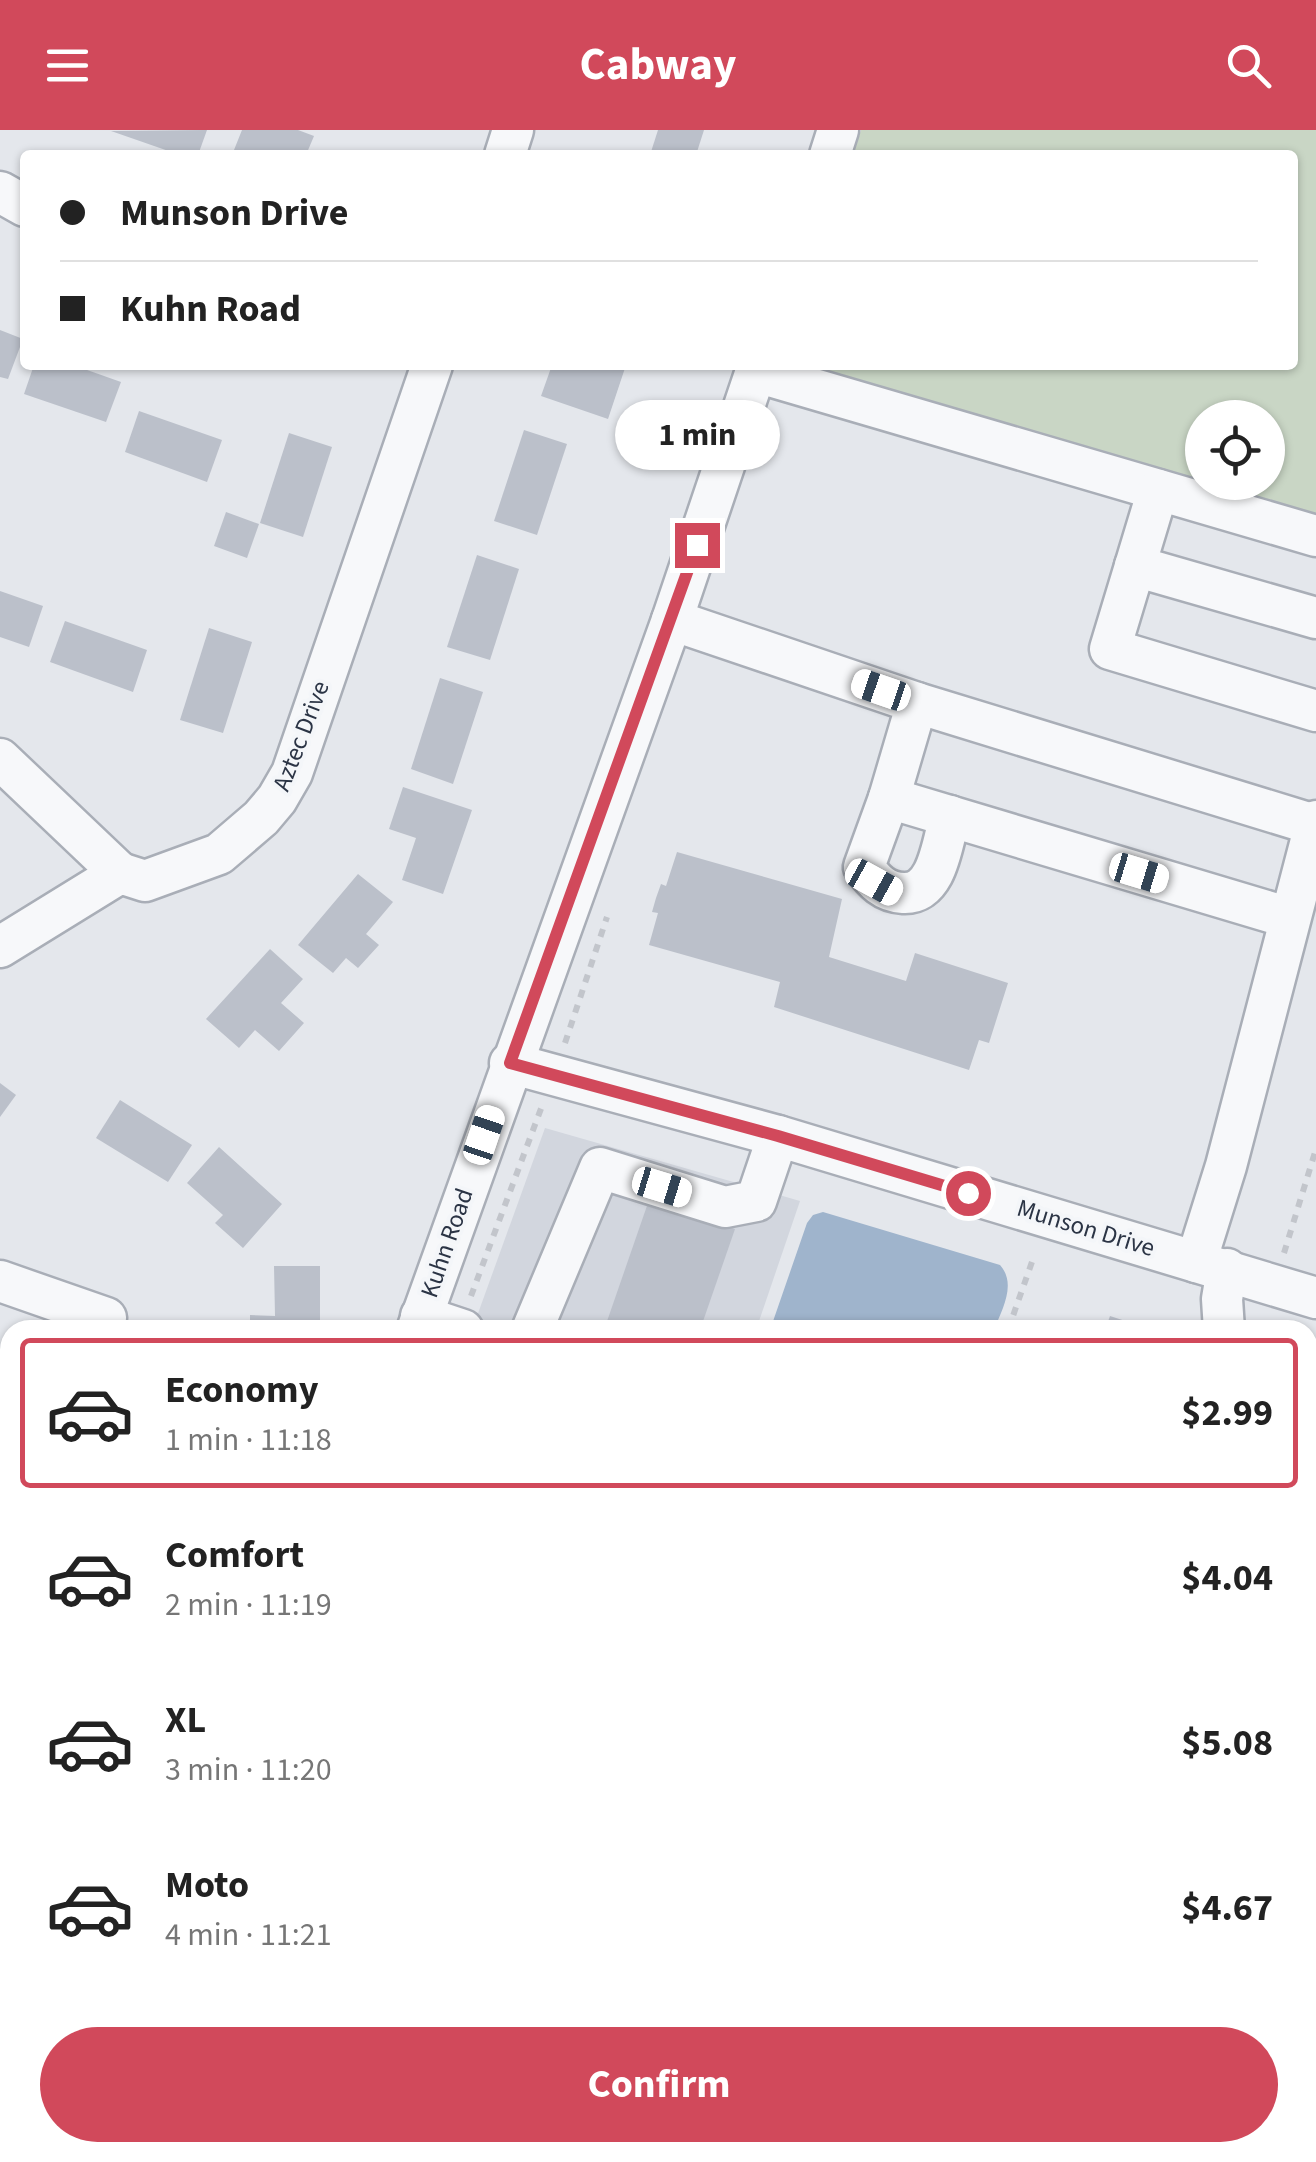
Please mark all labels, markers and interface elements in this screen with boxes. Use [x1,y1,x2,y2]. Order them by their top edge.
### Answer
text: Cabway [580,33,736,97]
icon: menu [40,38,95,93]
icon: search [1221,38,1276,93]
text: Munson Drive [120,186,349,240]
text: Kuhn Road [120,282,301,336]
callout: 1 min [614,400,780,470]
map controls [1185,400,1285,500]
button: locate [1185,400,1285,500]
text: 1 min [659,412,736,458]
route end [675,523,720,568]
car [848,666,914,714]
street label: Aztec Drive [264,676,338,796]
car [1106,850,1172,896]
car [840,854,908,910]
car [460,1102,508,1168]
car [629,1164,695,1210]
route start [946,1171,991,1216]
street label: Kuhn Road [411,1183,483,1303]
street label: Munson Drive [1013,1190,1159,1266]
text: Economy [165,1363,318,1417]
icon: car [45,1368,135,1458]
text: $2.99 [1181,1386,1273,1440]
text: 1 min · 11:18 [165,1417,332,1463]
text: Comfort [165,1528,304,1582]
icon: car [45,1533,135,1623]
text: $4.04 [1181,1551,1273,1605]
text: 2 min · 11:19 [165,1582,332,1628]
text: XL [165,1693,206,1747]
icon: car [45,1698,135,1788]
text: $5.08 [1181,1716,1273,1770]
text: 3 min · 11:20 [165,1747,332,1793]
text: Moto [165,1858,249,1912]
icon: car [45,1863,135,1953]
text: $4.67 [1181,1881,1273,1935]
text: 4 min · 11:21 [165,1912,332,1958]
button: Confirm [40,2027,1278,2142]

